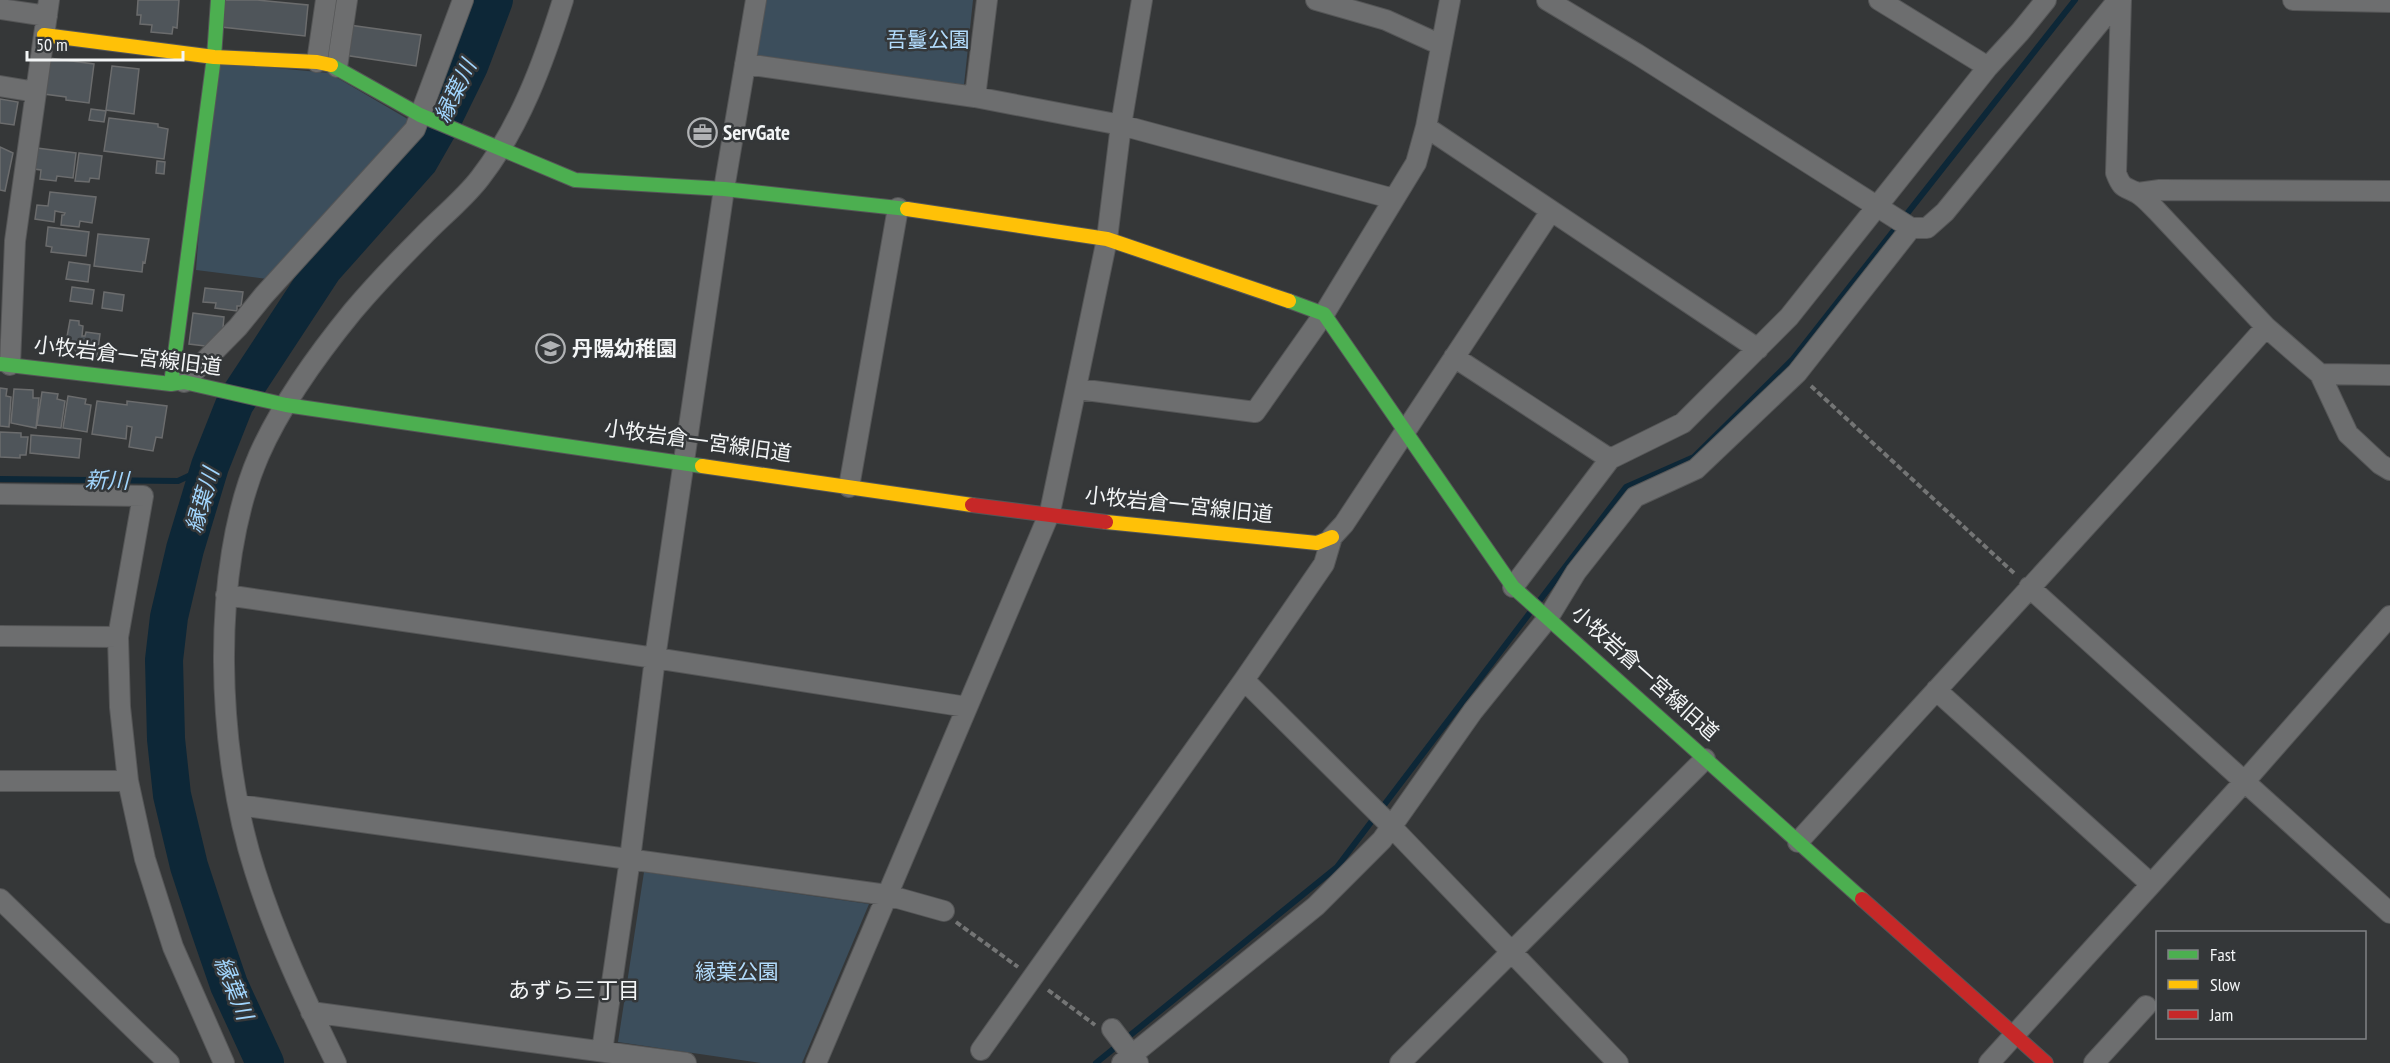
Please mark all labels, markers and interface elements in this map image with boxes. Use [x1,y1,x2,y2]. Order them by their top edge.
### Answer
scale bar [27,24,183,62]
park label: 吾鬘公園 [886,26,970,53]
text: 50 m [36,33,68,56]
water label: 縁葉川 [428,53,483,127]
office icon: ServGate [686,117,718,149]
place label: ServGate [723,119,790,146]
street label: 小牧岩倉一宮線旧道 [33,331,224,380]
school or university icon: 丹陽幼稚園 [535,333,567,365]
place label: 丹陽幼稚園 [572,335,677,362]
street label: 小牧岩倉一宮線旧道 [603,414,794,467]
water label: 縁葉川 [179,463,225,536]
water label: 新川 [85,466,131,494]
street label: 小牧岩倉一宮線旧道 [1084,481,1274,528]
street label: 小牧岩倉一宮線旧道 [1566,599,1725,746]
legend [2156,931,2366,1039]
text: Fast [2210,943,2236,966]
water label: 縁葉川 [209,952,260,1026]
park label: 縁葉公園 [695,958,779,985]
text: Slow [2210,973,2241,996]
district label: あずら三丁目 [508,976,640,1004]
text: Jam [2209,1003,2233,1026]

